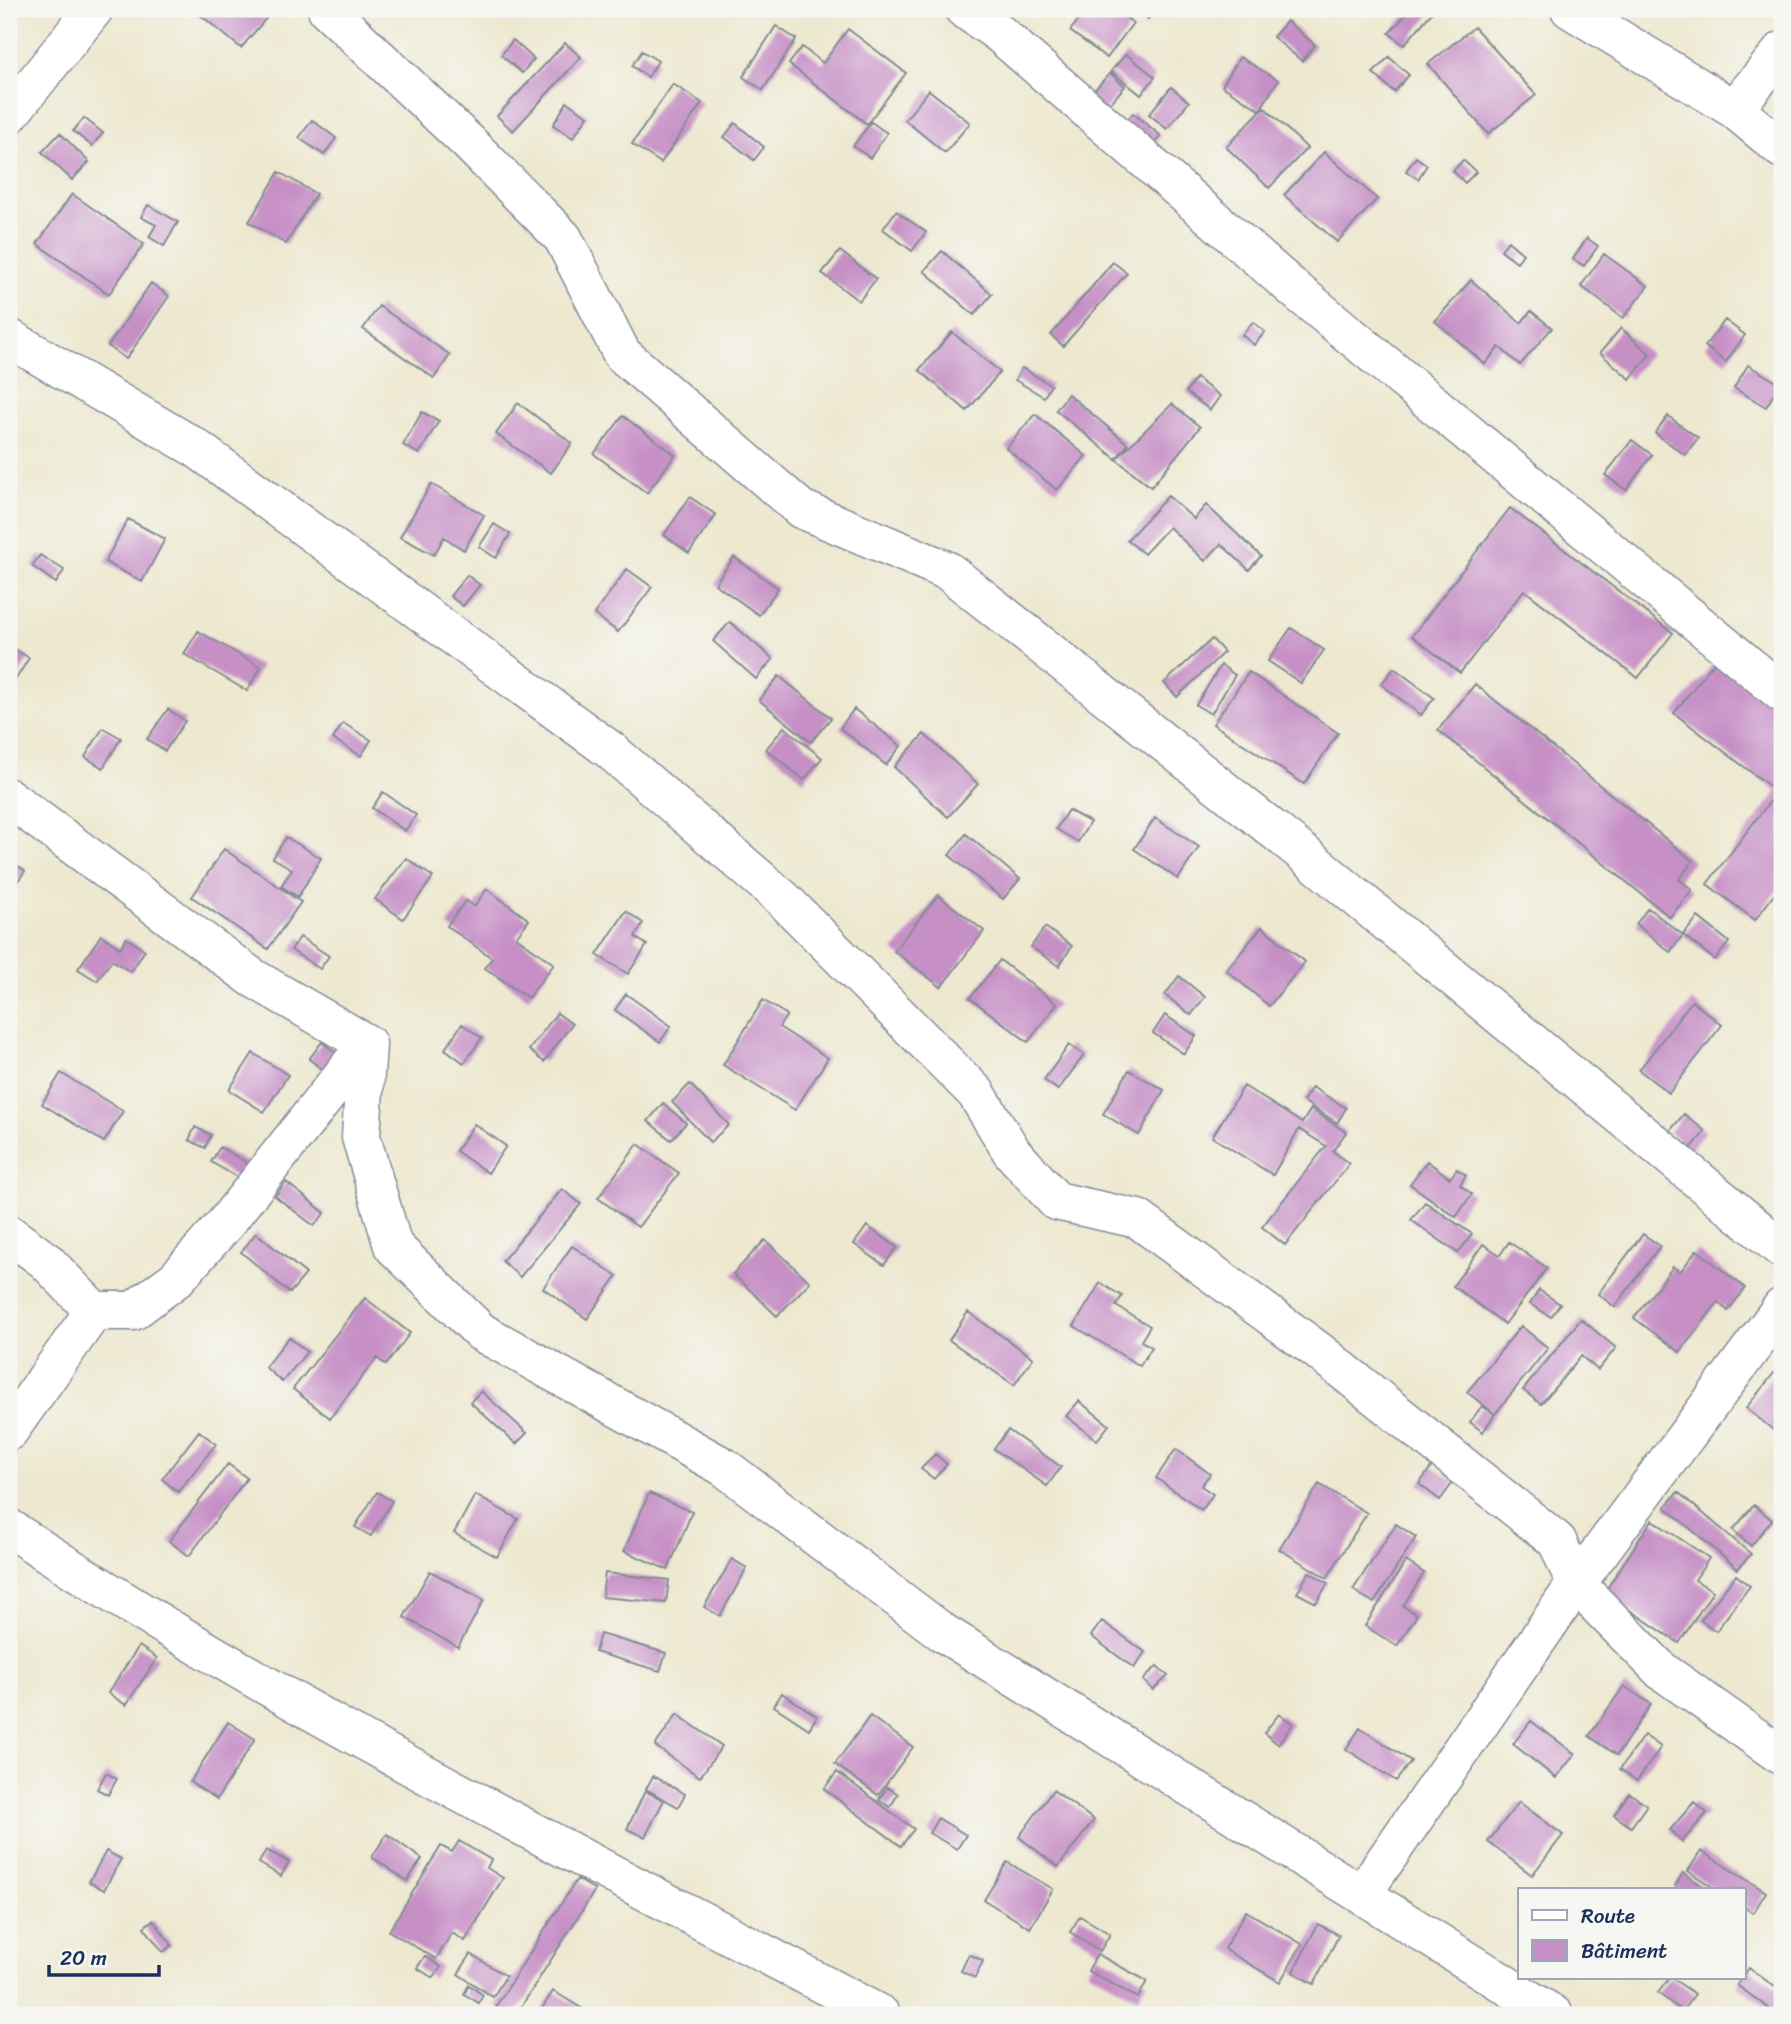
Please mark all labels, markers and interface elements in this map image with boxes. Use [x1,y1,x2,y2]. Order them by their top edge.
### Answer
legend [1518,1888,1746,1979]
text: Route [1581,1897,1635,1935]
text: Bâtiment [1581,1932,1667,1970]
scale bar [49,1933,159,1977]
text: 20 m [60,1939,107,1977]

